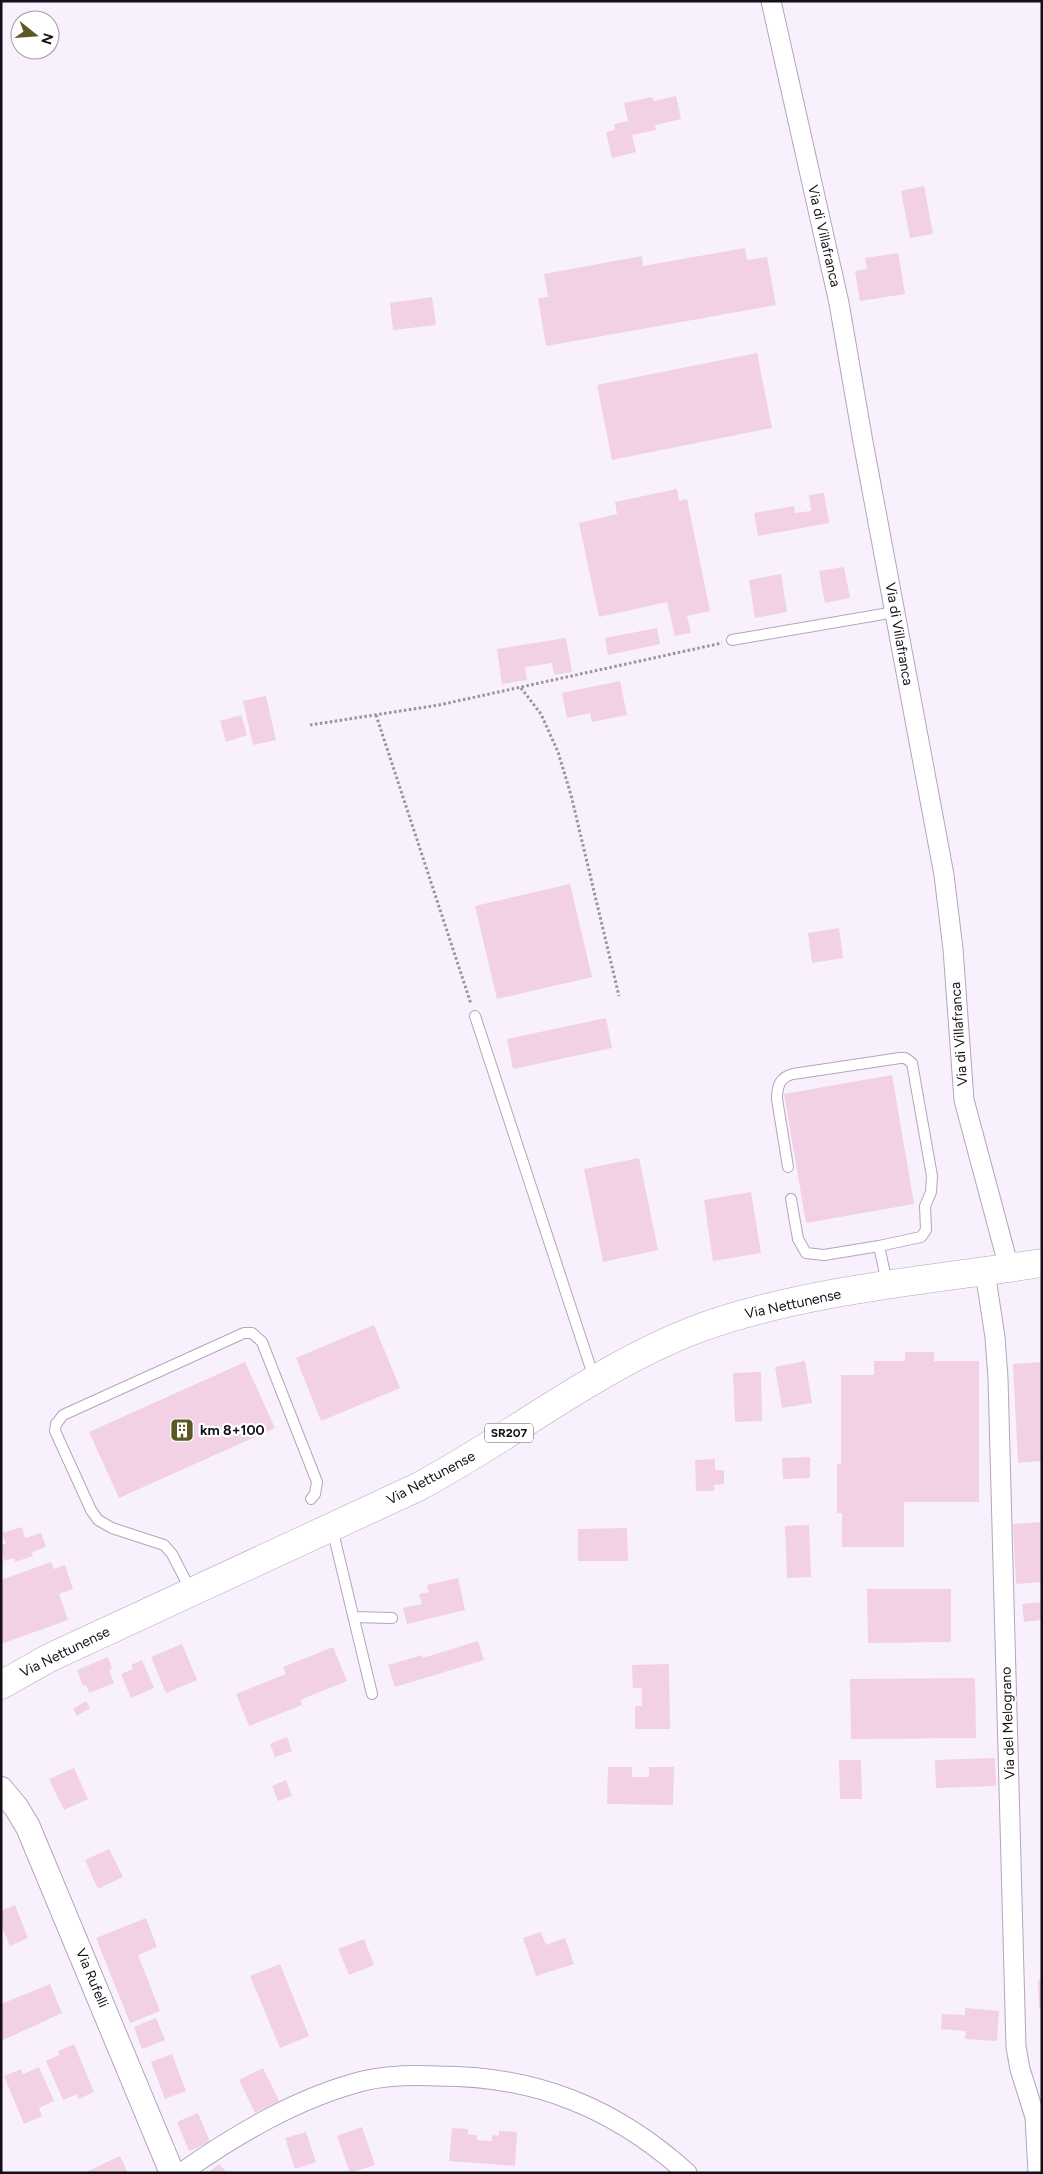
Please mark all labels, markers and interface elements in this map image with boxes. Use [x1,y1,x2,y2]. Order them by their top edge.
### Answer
north arrow [10,10,60,60]
text: N [37,31,57,46]
street label: Via di Villafranca [804,183,844,289]
street label: Via di Villafranca [882,581,916,687]
street label: Via di Villafranca [947,981,971,1087]
street label: Via Nettunense [743,1285,843,1322]
building icon: km 8+100 [169,1417,195,1443]
place label: km 8+100 [200,1422,265,1439]
road number: SR207 [485,1424,533,1442]
street label: Via Nettunense [384,1447,479,1508]
street label: Via Nettunense [17,1623,113,1681]
street label: Via del Melograno [998,1666,1018,1780]
street label: Via Rufelli [72,1946,112,2010]

